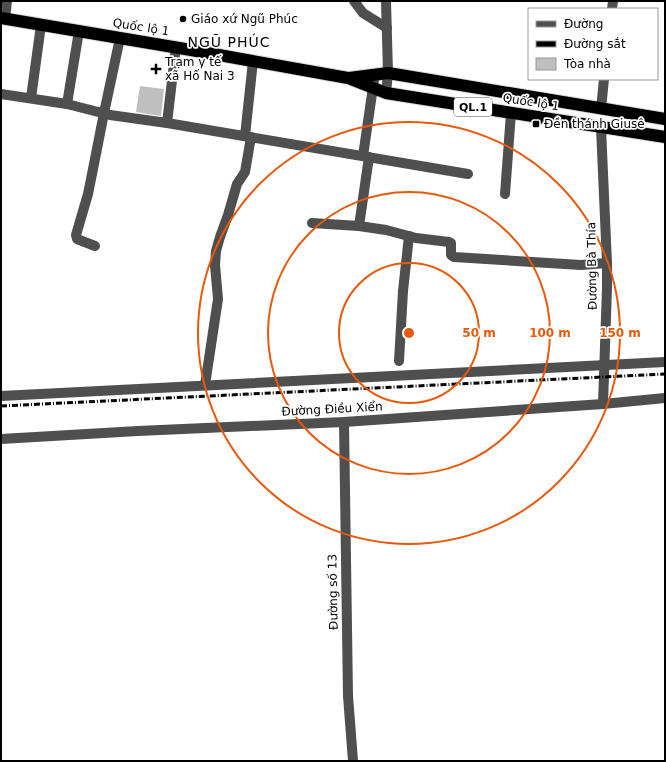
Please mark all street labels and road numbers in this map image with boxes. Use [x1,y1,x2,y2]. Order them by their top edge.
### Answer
street label: Quốc lộ 1 [112,16,170,38]
street label: Quốc lộ 1 [502,91,560,113]
road number: QL.1 [454,98,492,116]
street label: Đường Bà Thía [584,222,600,310]
street label: Đường Điều Xiển [281,399,383,419]
street label: Đường số 13 [325,554,341,630]

